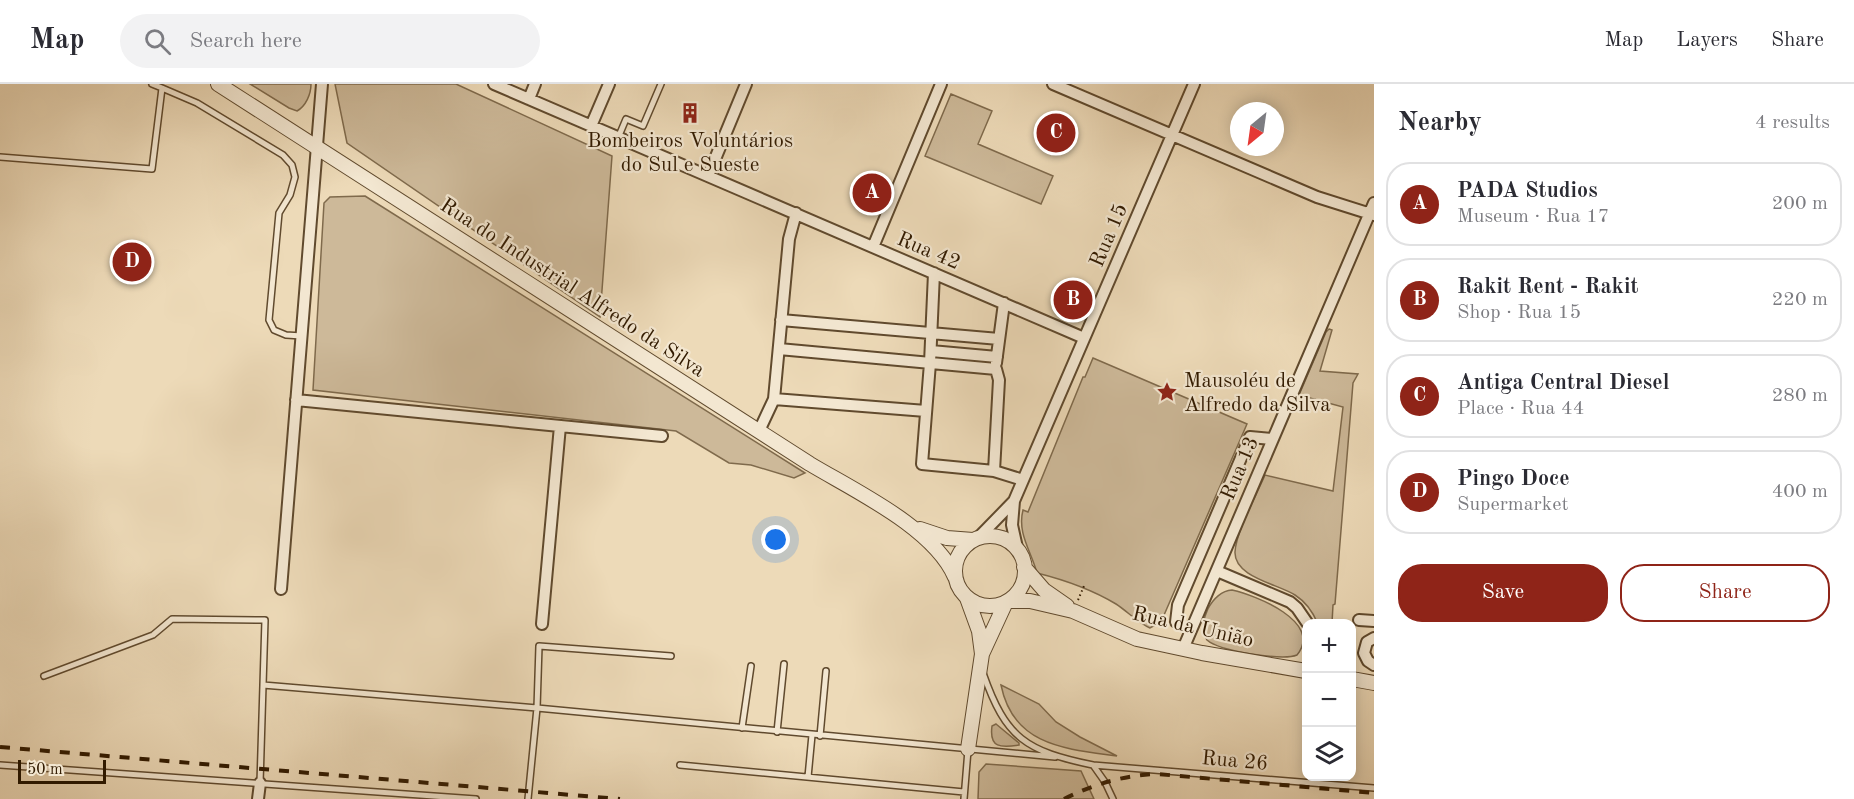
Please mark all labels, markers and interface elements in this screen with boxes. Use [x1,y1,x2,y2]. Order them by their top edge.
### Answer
search box [120,14,540,68]
icon: search [141,25,174,58]
text: Map [30,27,84,55]
text: Search here [189,30,302,52]
text: Map [1604,30,1643,51]
text: Layers [1676,30,1738,51]
text: Share [1771,30,1824,51]
building icon: Bombeiros Voluntários do Sul e Sueste [678,101,702,125]
north arrow [1230,102,1284,156]
pin: C [1036,110,1076,156]
text: Nearby [1398,110,1482,136]
text: 4 results [1755,113,1830,133]
place label: Bombeiros Voluntários do Sul e Sueste [587,131,793,176]
pin: A [852,170,892,216]
text: PADA Studios [1457,180,1598,202]
text: A [1412,194,1427,214]
text: 200 m [1772,194,1828,214]
street label: Rua do Industrial Alfredo da Silva [436,195,708,382]
street label: Rua 15 [1087,201,1132,270]
text: Museum · Rua 17 [1457,207,1609,227]
street label: Rua 42 [894,229,963,274]
pin: D [112,240,152,285]
text: Rakit Rent - Rakit [1457,276,1638,298]
pin: B [1054,278,1092,322]
text: B [1412,290,1427,310]
text: 220 m [1772,290,1828,310]
text: Shop · Rua 15 [1457,303,1581,323]
place label: Mausoléu de Alfredo da Silva [1184,371,1331,416]
text: Antiga Central Diesel [1457,372,1669,394]
place icon: Mausoléu de Alfredo da Silva [1155,380,1179,404]
text: C [1413,386,1426,406]
text: 280 m [1772,386,1828,406]
text: Place · Rua 44 [1457,399,1584,419]
street label: Rua 13 [1218,434,1263,503]
text: Pingo Doce [1457,468,1570,490]
text: D [1412,482,1427,502]
text: 400 m [1772,482,1828,502]
text: Supermarket [1457,495,1568,515]
your location [761,525,790,554]
button: Save [1398,564,1608,622]
button: Share [1620,564,1830,622]
street label: Rua da União [1130,603,1255,652]
map controls [1302,619,1356,781]
button: + [1302,619,1356,673]
button: − [1302,673,1356,727]
button: layers [1302,727,1356,781]
street label: Rua 26 [1201,748,1269,775]
scale bar [18,757,106,784]
text: 50 m [27,762,63,778]

